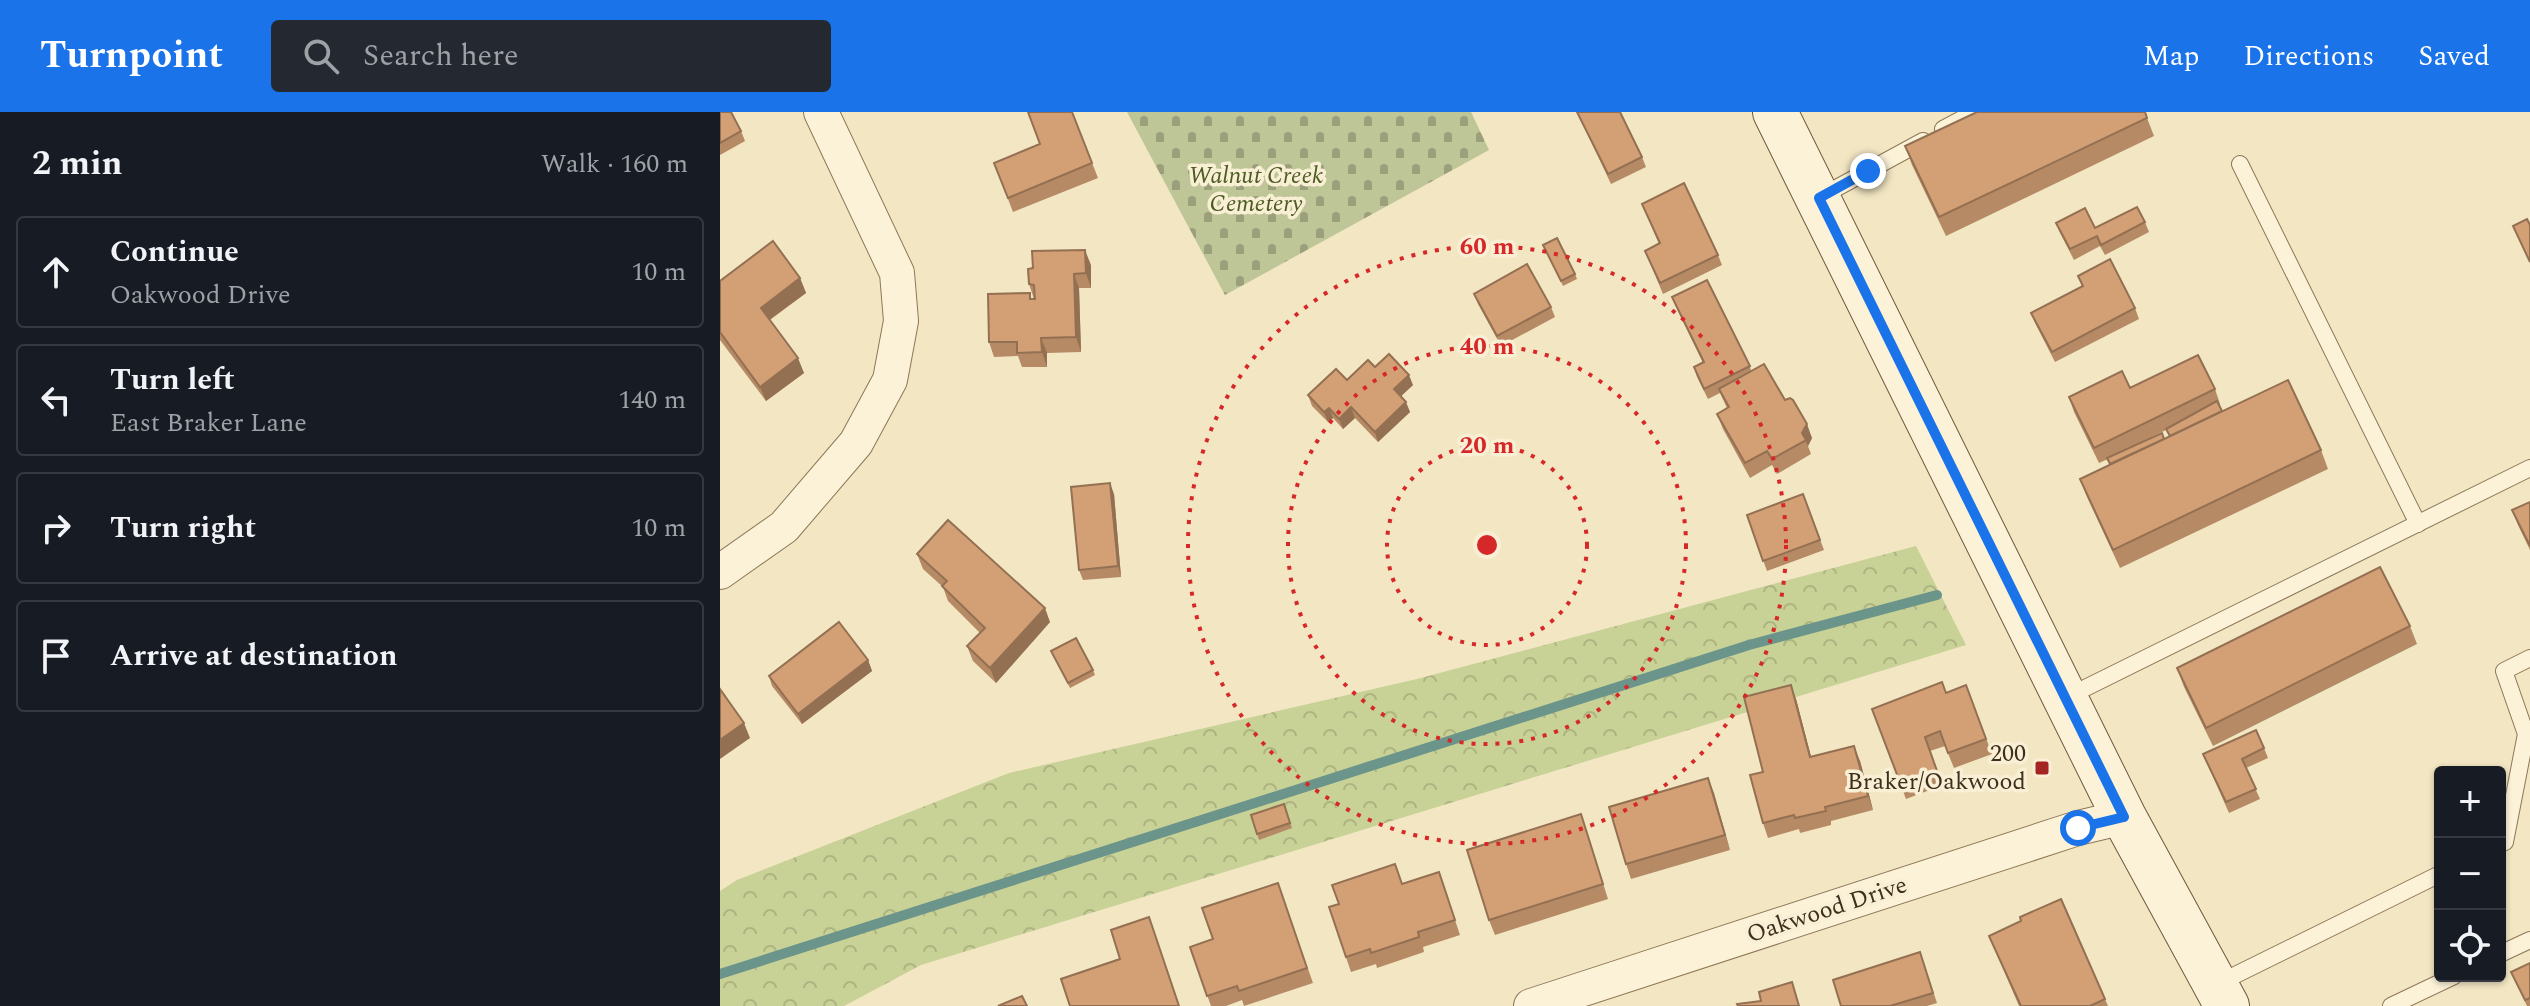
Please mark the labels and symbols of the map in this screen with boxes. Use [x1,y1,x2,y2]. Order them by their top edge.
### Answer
route end [1850,153,1886,189]
park label: Walnut Creek Cemetery [1189,158,1323,222]
text: 60 m [1460,229,1515,265]
text: 40 m [1460,329,1515,365]
text: 20 m [1460,428,1515,464]
centre of rings [1473,531,1501,559]
place label: 200 Braker/Oakwood [1847,736,2026,800]
marker: 200 Braker/Oakwood [2033,759,2051,777]
route start [2060,810,2096,846]
street label: Oakwood Drive [1742,867,1912,953]

